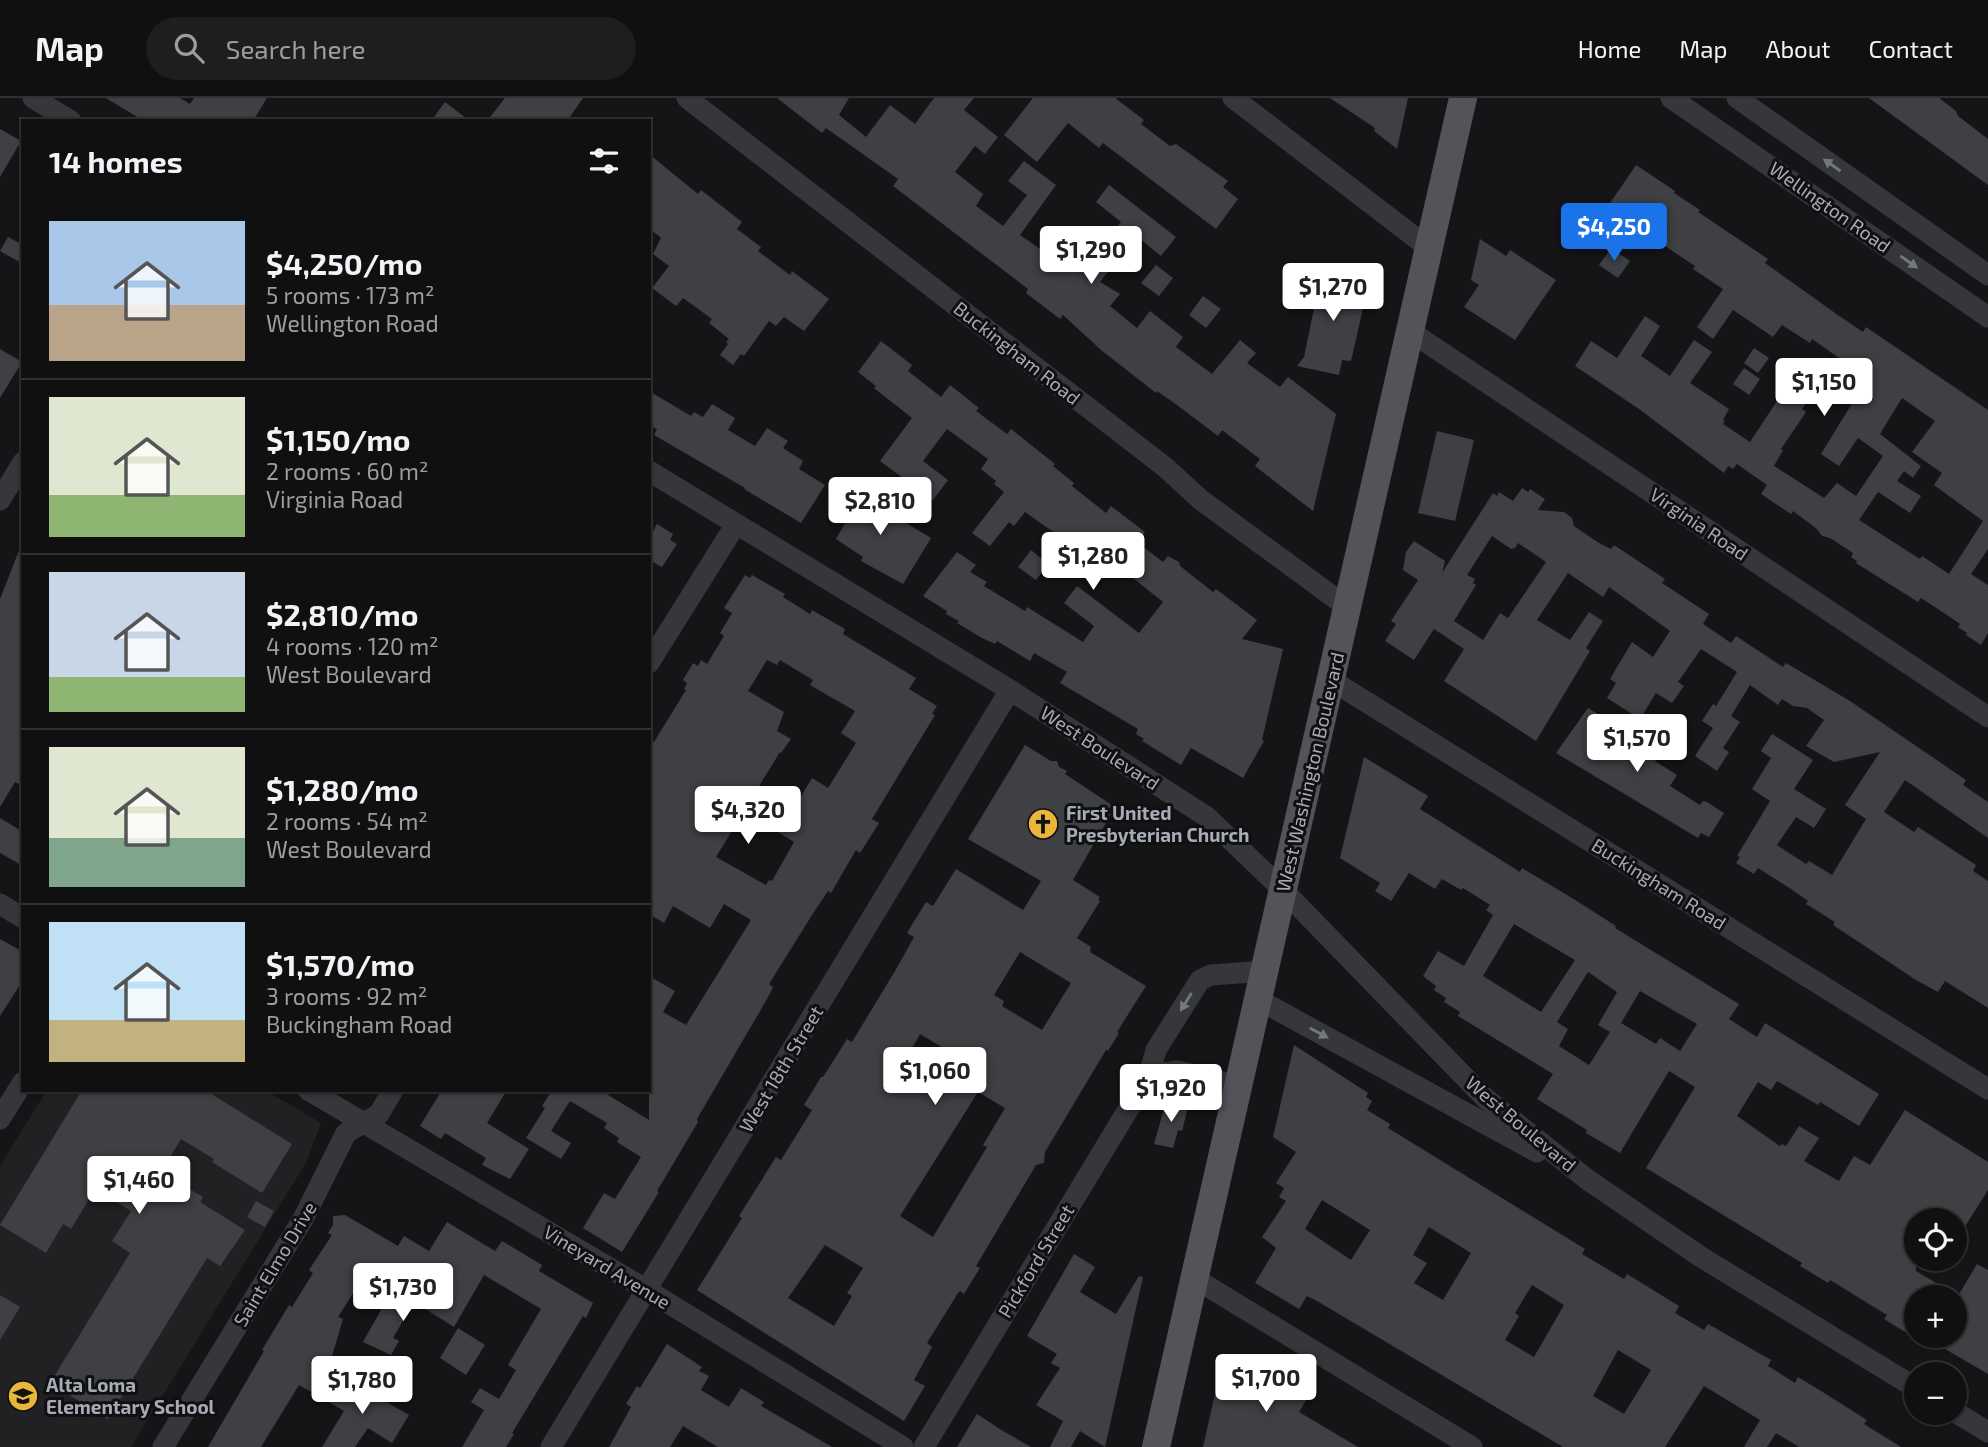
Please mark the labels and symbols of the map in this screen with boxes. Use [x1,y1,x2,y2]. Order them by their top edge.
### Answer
street label: Wellington Road [1765,156,1895,257]
one-way arrow [1823,158,1841,172]
pin: $4,250 [1557,204,1671,263]
pin: $1,290 [1034,226,1148,286]
one-way arrow [1900,255,1918,269]
pin: $1,270 [1276,264,1390,323]
street label: Buckingham Road [950,296,1085,409]
pin: $1,150 [1767,358,1881,418]
pin: $2,810 [823,478,937,537]
street label: Virginia Road [1646,482,1753,565]
pin: $1,280 [1036,532,1150,592]
street label: West Washington Boulevard [1271,650,1348,894]
street label: West Boulevard [1037,701,1164,795]
pin: $1,570 [1580,714,1694,774]
pin: $4,320 [691,786,805,846]
place label: First United Presbyterian Church [1066,801,1250,847]
church icon: First United Presbyterian Church [1026,807,1060,841]
street label: Buckingham Road [1588,833,1731,934]
one-way arrow [1180,992,1193,1012]
street label: West 18th Street [734,1001,827,1136]
one-way arrow [1309,1027,1328,1039]
pin: $1,060 [878,1048,992,1107]
pin: $1,920 [1114,1065,1228,1124]
street label: West Boulevard [1461,1071,1581,1176]
pin: $1,460 [82,1156,196,1216]
street label: Saint Elmo Drive [228,1197,321,1330]
street label: Pickford Street [993,1200,1078,1322]
street label: Vineyard Avenue [540,1220,675,1313]
pin: $1,730 [346,1264,460,1323]
pin: $1,700 [1209,1354,1323,1414]
pin: $1,780 [305,1356,419,1416]
place label: Alta Loma Elementary School [46,1373,216,1419]
school or university icon: Alta Loma Elementary School [6,1379,40,1413]

